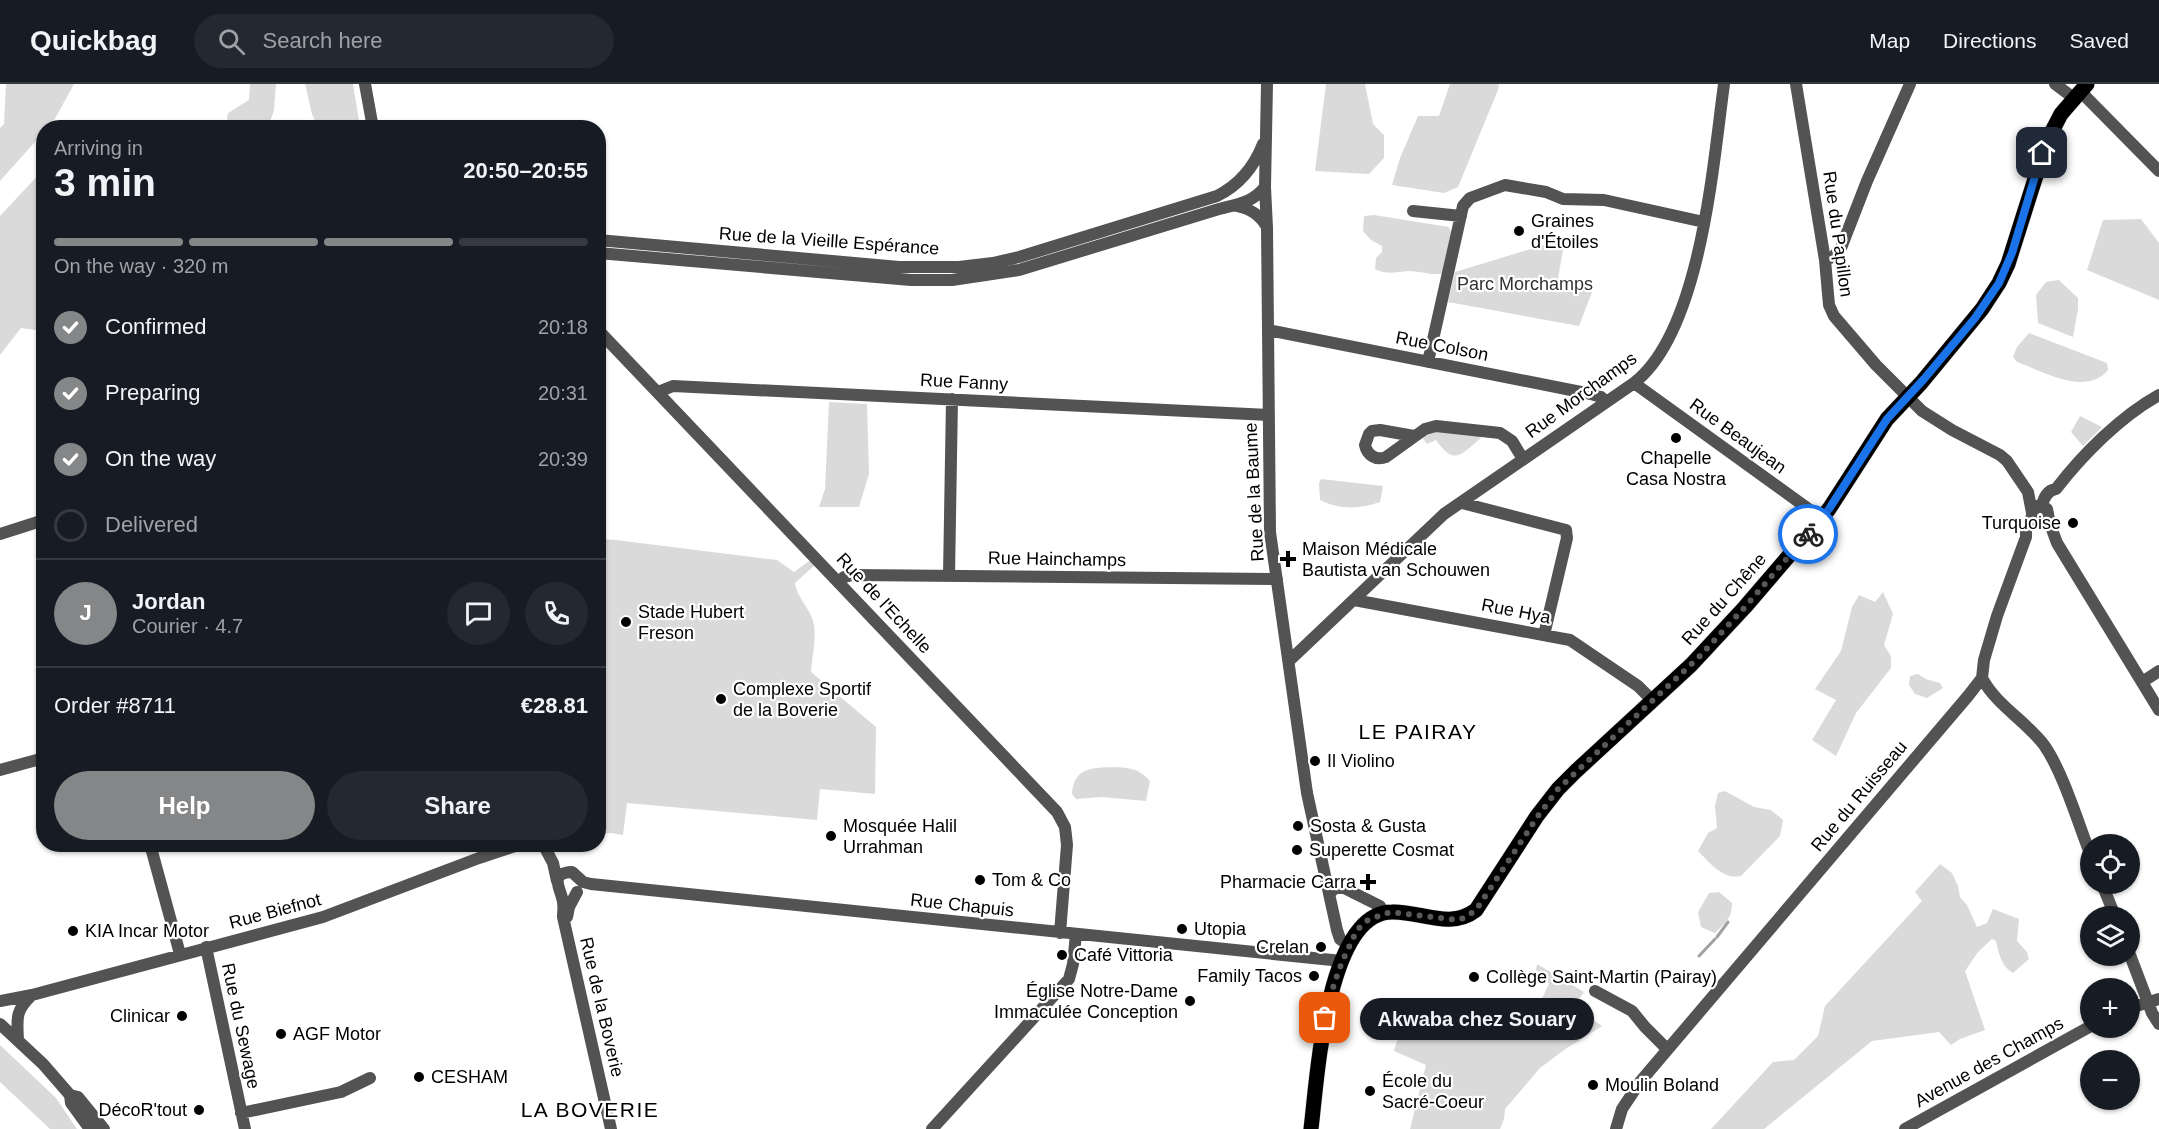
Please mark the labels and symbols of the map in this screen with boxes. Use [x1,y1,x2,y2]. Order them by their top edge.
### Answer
pin [2016,127,2067,178]
street label: Rue du Papillon [1819,170,1857,298]
place label: Graines d'Étoiles [1531,211,1598,252]
street label: Rue de la Vieille Espérance [718,223,940,259]
marker: Graines d'Étoiles [1512,224,1526,238]
park label: Parc Morchamps [1457,274,1593,294]
street label: Rue Colson [1394,327,1490,365]
street label: Rue Morchamps [1522,348,1640,442]
street label: Rue Fanny [920,370,1008,394]
street label: Rue Beaujean [1686,394,1790,478]
street label: Rue de la Baume [1240,422,1268,562]
marker: Chapelle Casa Nostra [1669,431,1683,445]
place label: Chapelle Casa Nostra [1626,448,1727,489]
courier [1778,504,1838,564]
place label: Turquoise [1982,513,2061,533]
marker: Turquoise [2066,516,2080,530]
place label: Maison Médicale Bautista van Schouwen [1302,539,1490,580]
street label: Rue Hainchamps [988,548,1126,570]
street label: Rue de l'Echelle [833,549,935,657]
street label: Rue du Chêne [1678,549,1770,649]
marker: Maison Médicale Bautista van Schouwen [1279,550,1297,568]
street label: Rue Hya [1480,595,1553,628]
place label: Stade Hubert Freson [638,602,744,643]
marker: Stade Hubert Freson [619,615,633,629]
place label: Complexe Sportif de la Boverie [733,679,872,720]
marker: Complexe Sportif de la Boverie [714,692,728,706]
district label: LE PAIRAY [1359,720,1477,743]
street label: Rue du Ruisseau [1807,737,1911,855]
place label: Il Violino [1327,751,1395,771]
marker: Il Violino [1308,754,1322,768]
place label: Mosquée Halil Urrahman [843,816,957,857]
place label: Sosta & Gusta [1310,816,1427,836]
marker: Sosta & Gusta [1291,819,1305,833]
marker: Mosquée Halil Urrahman [824,829,838,843]
place label: Superette Cosmat [1309,840,1454,860]
marker: Superette Cosmat [1290,843,1304,857]
place label: Tom & Co [992,870,1071,890]
place label: Pharmacie Carra [1220,872,1357,892]
marker: Tom & Co [973,873,987,887]
marker: Pharmacie Carra [1361,875,1375,889]
street label: Rue Biefnot [227,889,323,933]
street label: Rue Chapuis [909,890,1015,920]
place label: Utopia [1194,919,1247,939]
place label: KIA Incar Motor [85,921,209,941]
marker: Utopia [1175,922,1189,936]
marker: KIA Incar Motor [66,924,80,938]
street label: Rue de la Boverie [576,935,628,1079]
place label: Crelan [1256,937,1309,957]
marker: Crelan [1314,940,1328,954]
place label: Café Vittoria [1074,945,1174,965]
marker: Café Vittoria [1055,948,1069,962]
street label: Rue du Sewage [218,961,264,1091]
place label: Family Tacos [1197,966,1302,986]
place label: Collège Saint-Martin (Pairay) [1486,967,1717,987]
marker: Family Tacos [1307,969,1321,983]
marker: Collège Saint-Martin (Pairay) [1467,970,1481,984]
place label: Église Notre-Dame Immaculée Conception [994,981,1178,1022]
pin [1299,992,1350,1043]
marker: Église Notre-Dame Immaculée Conception [1183,994,1197,1008]
callout: Akwaba chez Souary [1361,997,1595,1039]
place label: Clinicar [110,1006,170,1026]
marker: Clinicar [175,1009,189,1023]
street label: Avenue des Champs [1911,1013,2067,1111]
place label: AGF Motor [293,1024,381,1044]
marker: AGF Motor [274,1027,288,1041]
place label: CESHAM [431,1067,508,1087]
marker: CESHAM [412,1070,426,1084]
place label: École du Sacré-Coeur [1382,1071,1484,1112]
place label: Moulin Boland [1605,1075,1719,1095]
marker: Moulin Boland [1586,1078,1600,1092]
marker: École du Sacré-Coeur [1363,1084,1377,1098]
district label: LA BOVERIE [521,1098,659,1121]
place label: DécoR'tout [99,1100,187,1120]
marker: DécoR'tout [192,1103,206,1117]

